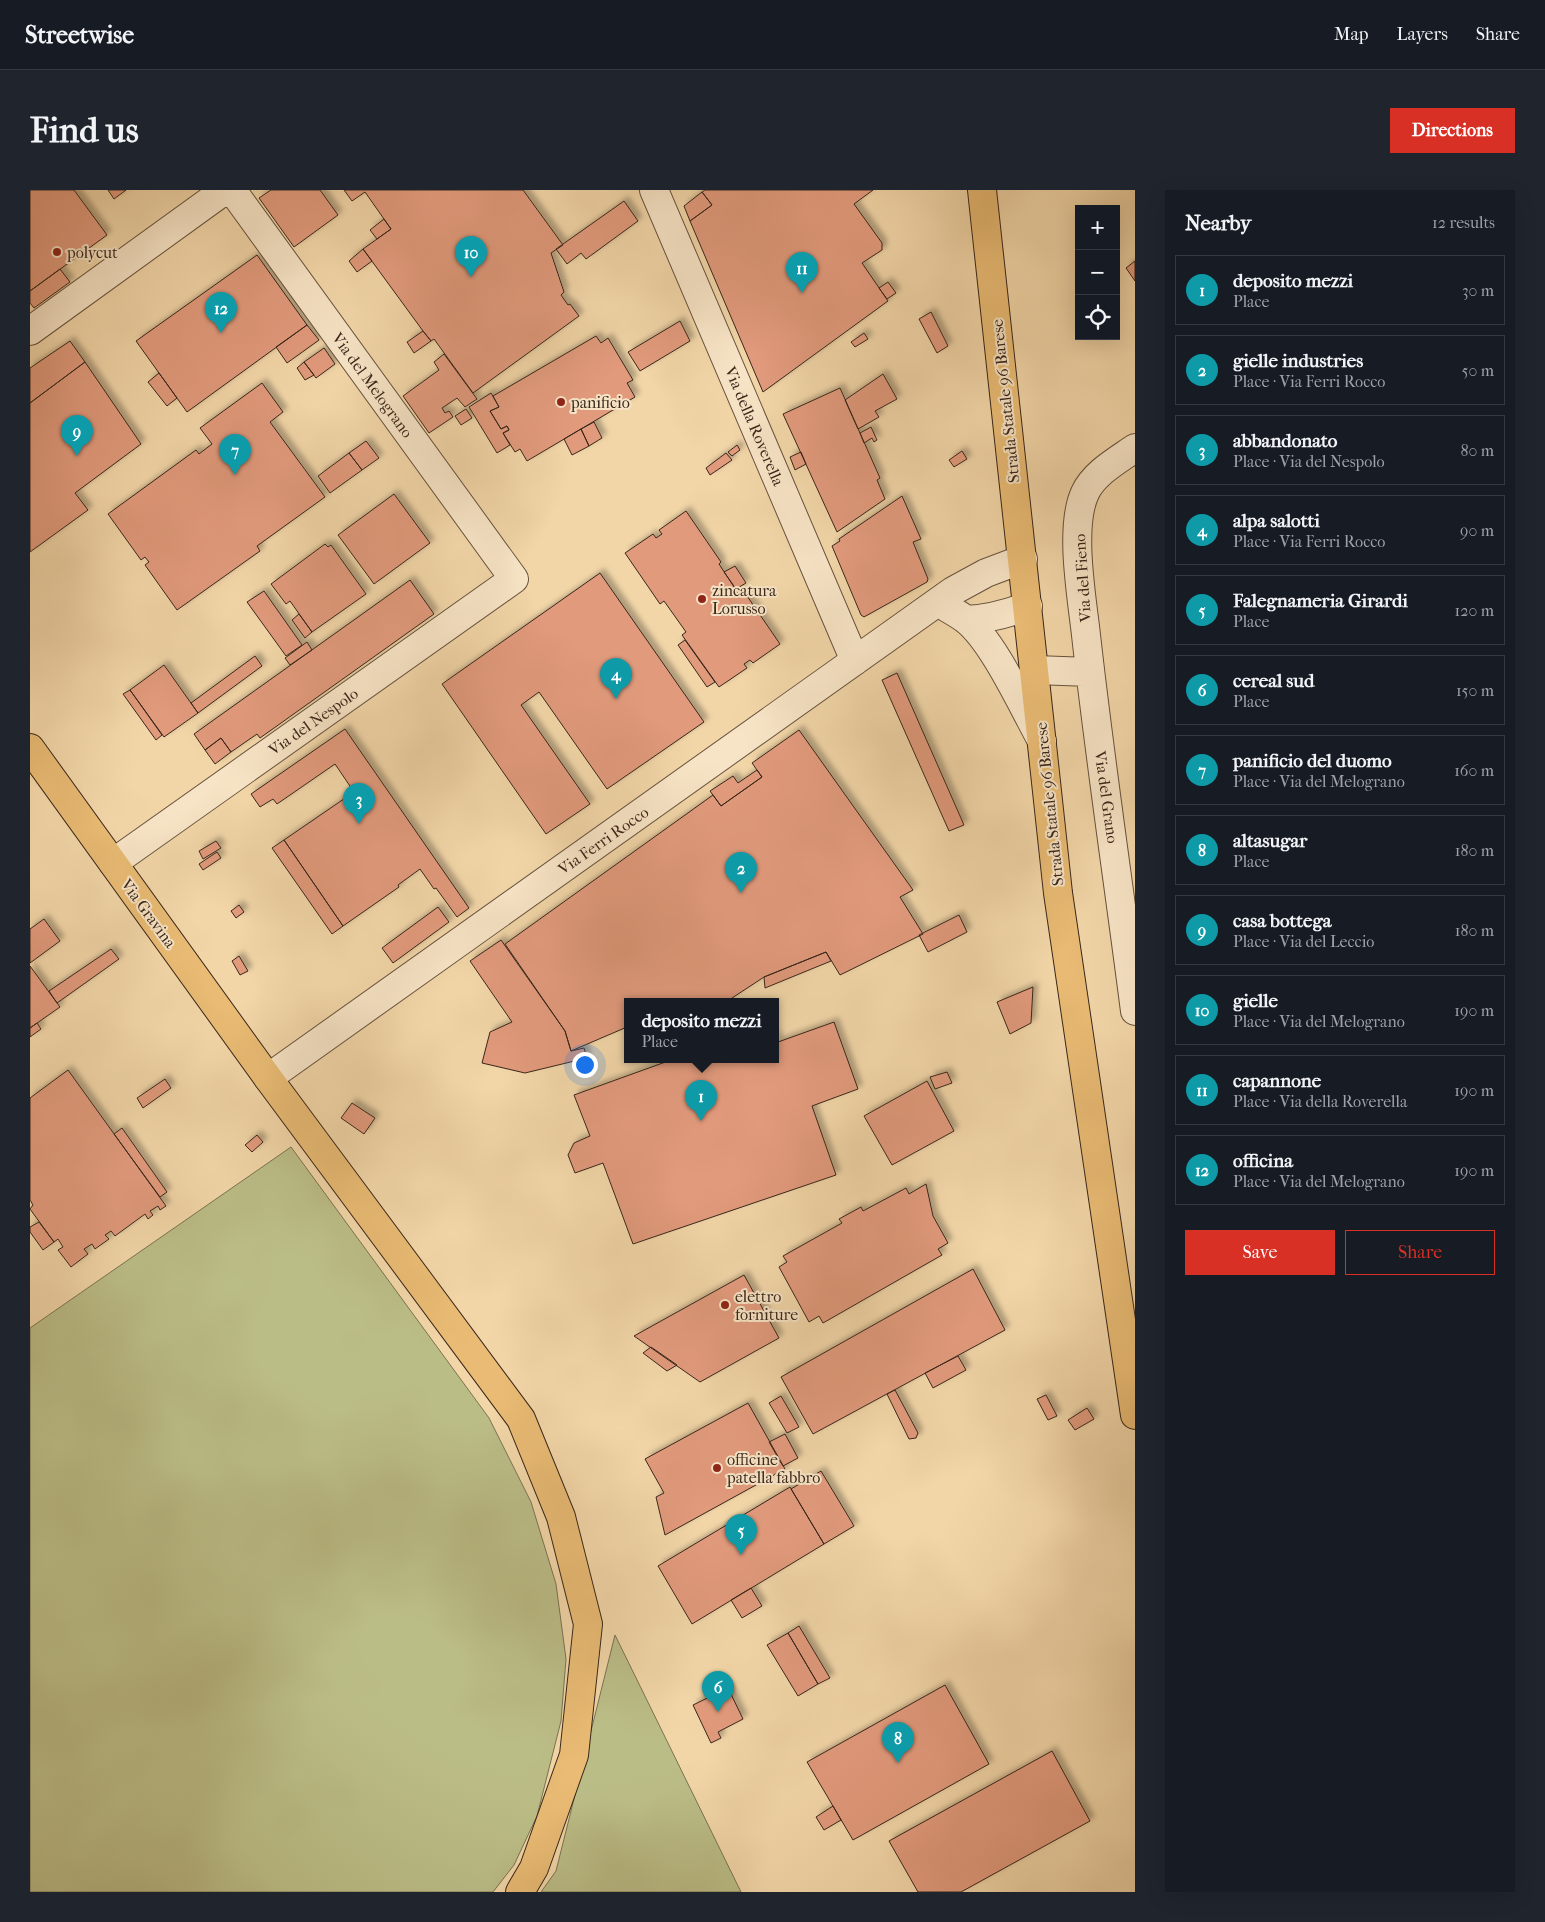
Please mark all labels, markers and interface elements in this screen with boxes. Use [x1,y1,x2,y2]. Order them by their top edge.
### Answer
text: Streetwise [25,21,134,49]
text: Map [1334,24,1368,45]
text: Layers [1396,24,1448,45]
text: Share [1476,24,1520,45]
button: Directions [1390,108,1515,153]
text: Find us [30,110,139,151]
map controls [1075,205,1120,340]
button: + [1075,205,1120,250]
text: Nearby [1185,211,1251,235]
text: 12 results [1432,213,1495,232]
pin: 10 [455,236,487,277]
place label: polycut [66,243,118,262]
marker: polycut [51,246,63,258]
button: − [1075,250,1120,295]
pin: 11 [786,252,818,293]
text: deposito mezzi [1233,270,1353,292]
text: 1 [1199,281,1205,300]
text: 30 m [1462,281,1494,300]
pin: 12 [205,292,237,333]
text: Place [1233,292,1269,311]
button: locate [1075,295,1120,340]
street label: Strada Statale 96 Barese [987,318,1024,484]
street label: Via del Melograno [328,328,417,442]
text: gielle industries [1233,350,1363,372]
text: 2 [1198,361,1206,380]
text: 50 m [1462,361,1494,380]
street label: Via della Roverella [720,363,788,489]
text: Place · Via Ferri Rocco [1233,372,1385,391]
place label: panificio [570,393,630,412]
marker: panificio [555,396,567,408]
pin: 9 [61,415,93,456]
text: abbandonato [1233,430,1337,452]
pin: 7 [219,434,251,475]
text: 3 [1199,441,1205,460]
text: 80 m [1460,441,1494,460]
text: Place · Via del Nespolo [1233,452,1385,471]
text: alpa salotti [1233,510,1320,532]
text: 4 [1197,521,1207,540]
text: 90 m [1460,521,1494,540]
text: Place · Via Ferri Rocco [1233,532,1385,551]
street label: Via del Fieno [1070,533,1095,624]
place label: zincatura Lorusso [712,581,777,618]
text: Falegnameria Girardi [1233,590,1408,612]
marker: zincatura Lorusso [696,593,708,605]
text: 5 [1199,601,1205,620]
text: 120 m [1455,601,1494,620]
text: Place [1233,612,1269,631]
pin: 4 [600,658,632,699]
text: cereal sud [1233,670,1314,692]
text: 6 [1198,681,1206,700]
text: 150 m [1456,681,1494,700]
street label: Via del Nespolo [264,683,362,760]
text: Place [1233,692,1269,711]
street label: Strada Statale 96 Barese [1031,721,1068,887]
street label: Via del Grano [1090,749,1122,845]
text: panificio del duomo [1233,750,1392,772]
text: 7 [1198,761,1206,780]
text: 160 m [1454,761,1494,780]
text: Place · Via del Melograno [1233,772,1405,791]
pin: 3 [343,783,375,824]
street label: Via Ferri Rocco [554,802,652,879]
text: altasugar [1233,830,1307,852]
text: 8 [1198,841,1206,860]
text: 180 m [1455,841,1494,860]
pin: 2 [725,852,757,893]
text: Place [1233,852,1269,871]
street label: Via Gravina [117,874,180,952]
text: casa bottega [1233,910,1331,932]
text: 9 [1198,921,1206,940]
text: 180 m [1455,921,1494,940]
text: Place · Via del Leccio [1233,932,1374,951]
text: gielle [1233,990,1278,1012]
popup [624,998,779,1063]
text: 10 [1195,1001,1209,1020]
text: 190 m [1454,1001,1494,1020]
text: deposito mezzi [641,1010,762,1032]
text: Place · Via del Melograno [1233,1012,1405,1031]
text: Place [641,1032,678,1051]
your location [572,1052,598,1078]
text: capannone [1233,1070,1321,1092]
pin: 1 [685,1080,717,1121]
text: 11 [1196,1081,1208,1100]
text: 190 m [1454,1081,1494,1100]
text: Place · Via della Roverella [1233,1092,1407,1111]
text: officina [1233,1150,1293,1172]
text: 12 [1195,1161,1209,1180]
text: 190 m [1454,1161,1494,1180]
text: Place · Via del Melograno [1233,1172,1405,1191]
button: Save [1185,1230,1335,1275]
button: Share [1345,1230,1495,1275]
place label: elettro forniture [735,1287,798,1324]
marker: elettro forniture [719,1299,731,1311]
place label: officine patella fabbro [726,1450,820,1487]
marker: officine patella fabbro [711,1462,723,1474]
pin: 5 [725,1514,757,1555]
pin: 6 [702,1671,734,1712]
pin: 8 [882,1722,914,1763]

